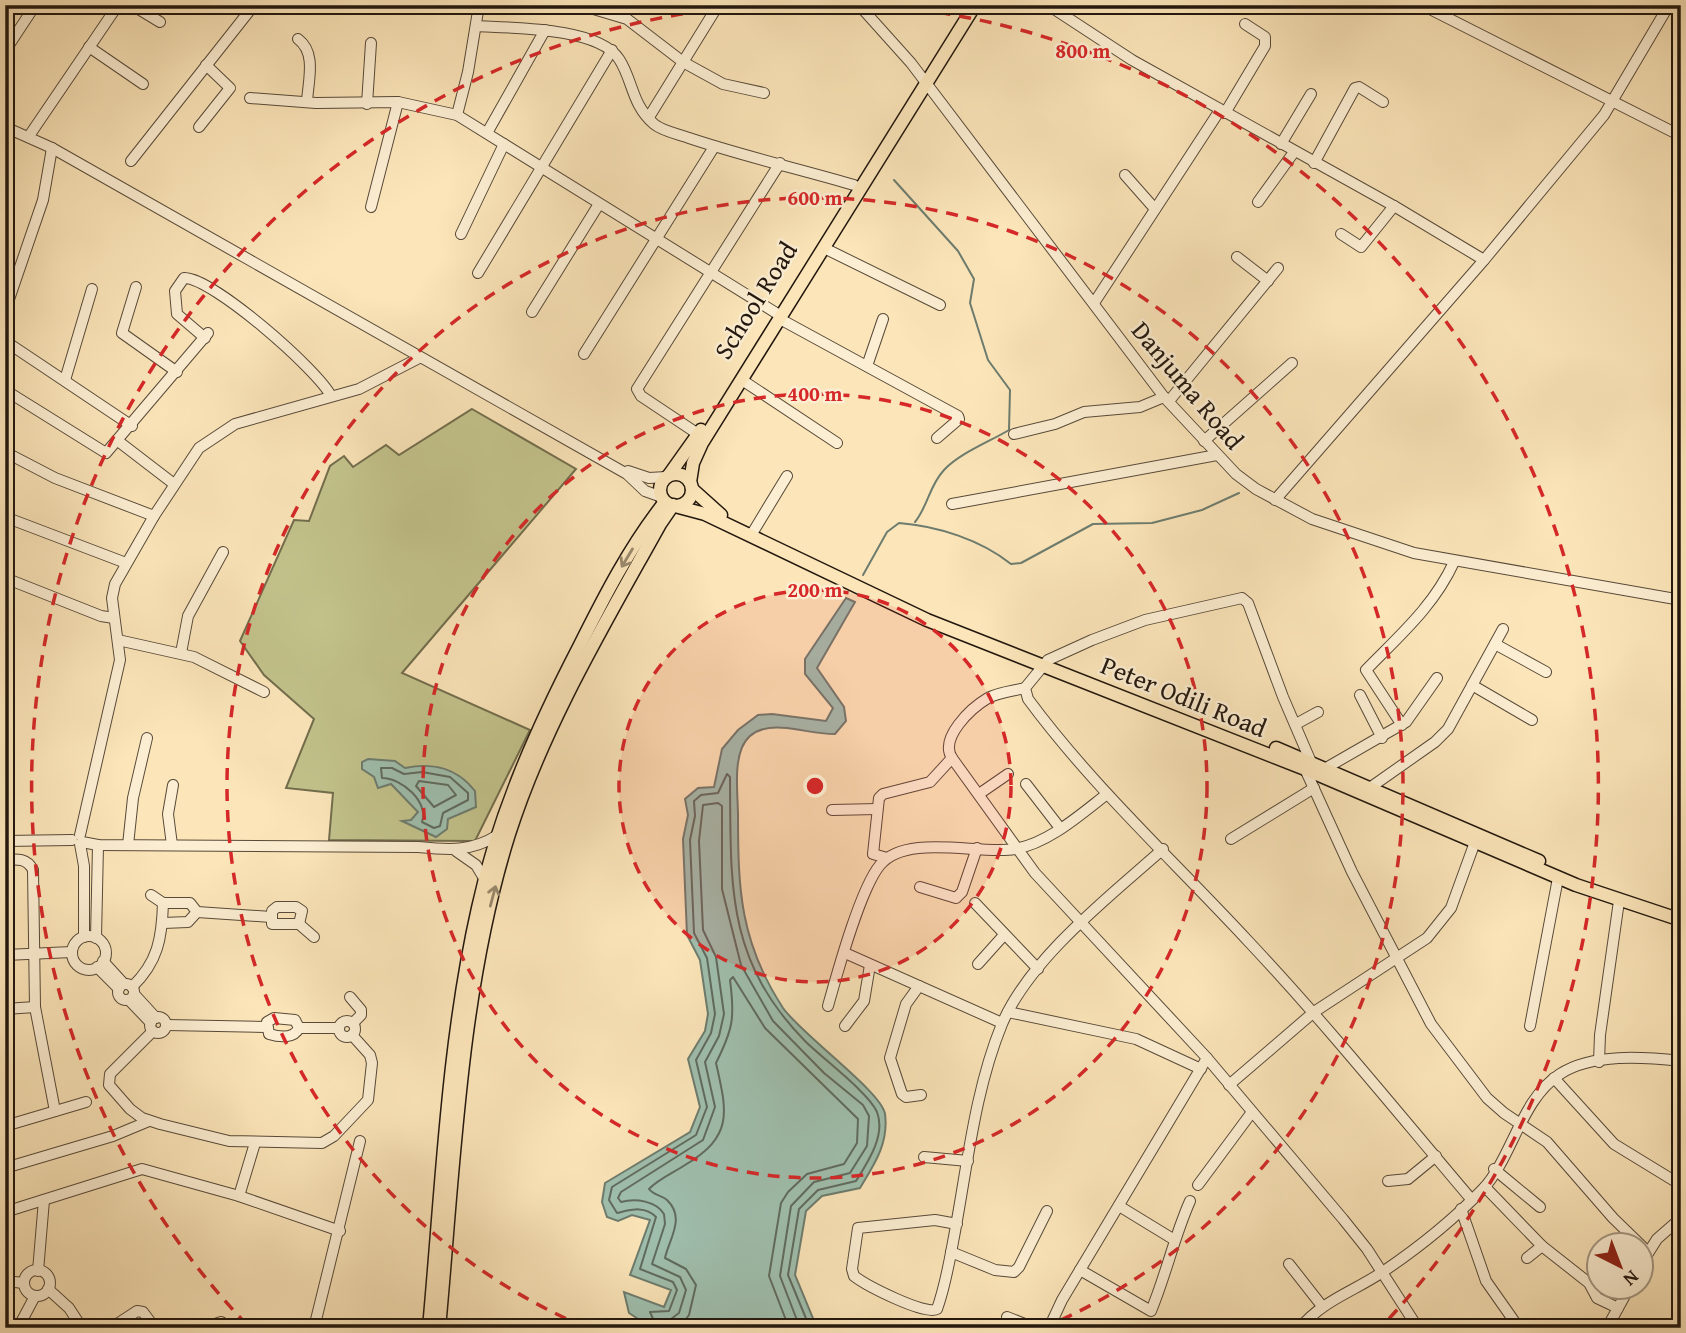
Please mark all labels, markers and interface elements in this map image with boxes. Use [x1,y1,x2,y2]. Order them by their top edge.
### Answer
text: 800 m [1055,35,1111,66]
text: 600 m [787,182,843,213]
street label: School Road [703,233,807,366]
street label: Danjuma Road [1122,312,1254,458]
text: 400 m [787,378,843,409]
one-way arrow [619,548,633,568]
text: 200 m [787,574,843,605]
street label: Peter Odili Road [1095,645,1273,747]
centre of rings [803,774,827,798]
one-way arrow [487,885,500,907]
north arrow [1584,1232,1654,1302]
text: N [1617,1264,1645,1293]

